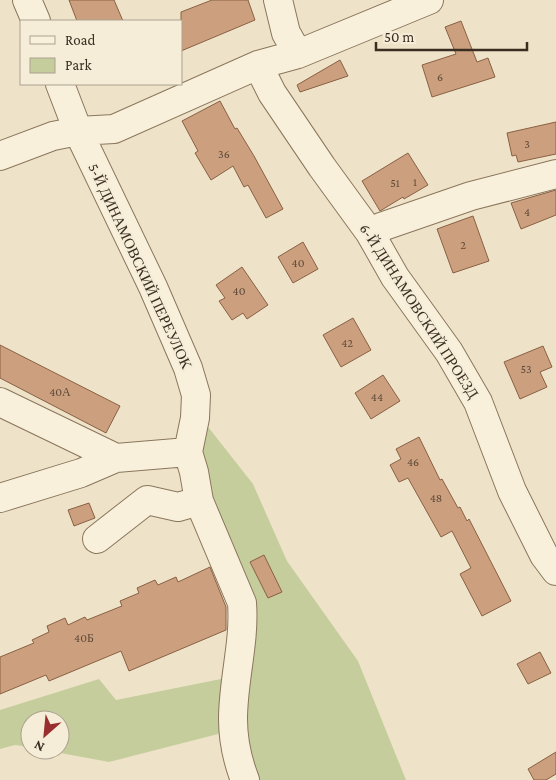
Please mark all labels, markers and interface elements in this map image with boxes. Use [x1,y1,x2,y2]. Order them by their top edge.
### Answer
legend [20,20,182,85]
scale bar [376,20,527,52]
text: 50 m [384,29,414,45]
text: Road [65,32,96,48]
text: Park [65,57,92,73]
house number: 6 [437,70,443,84]
house number: 3 [524,137,530,151]
house number: 36 [218,147,230,161]
street label: 5-Й ДИНАМОВСКИЙ ПЕРЕУЛОК [85,161,195,372]
house number: 1 [413,175,417,189]
house number: 51 [390,176,400,190]
house number: 4 [524,205,530,219]
street label: 6-Й ДИНАМОВСКИЙ ПРОЕЗД [357,221,481,401]
house number: 2 [460,238,466,252]
house number: 40 [292,256,305,270]
house number: 40 [233,284,246,298]
house number: 42 [341,336,353,350]
house number: 53 [520,362,532,376]
house number: 40А [49,385,71,399]
house number: 44 [371,390,383,404]
house number: 46 [407,455,419,469]
house number: 48 [430,491,442,505]
house number: 40Б [74,631,94,645]
north arrow [20,710,70,760]
text: N [31,737,47,756]

